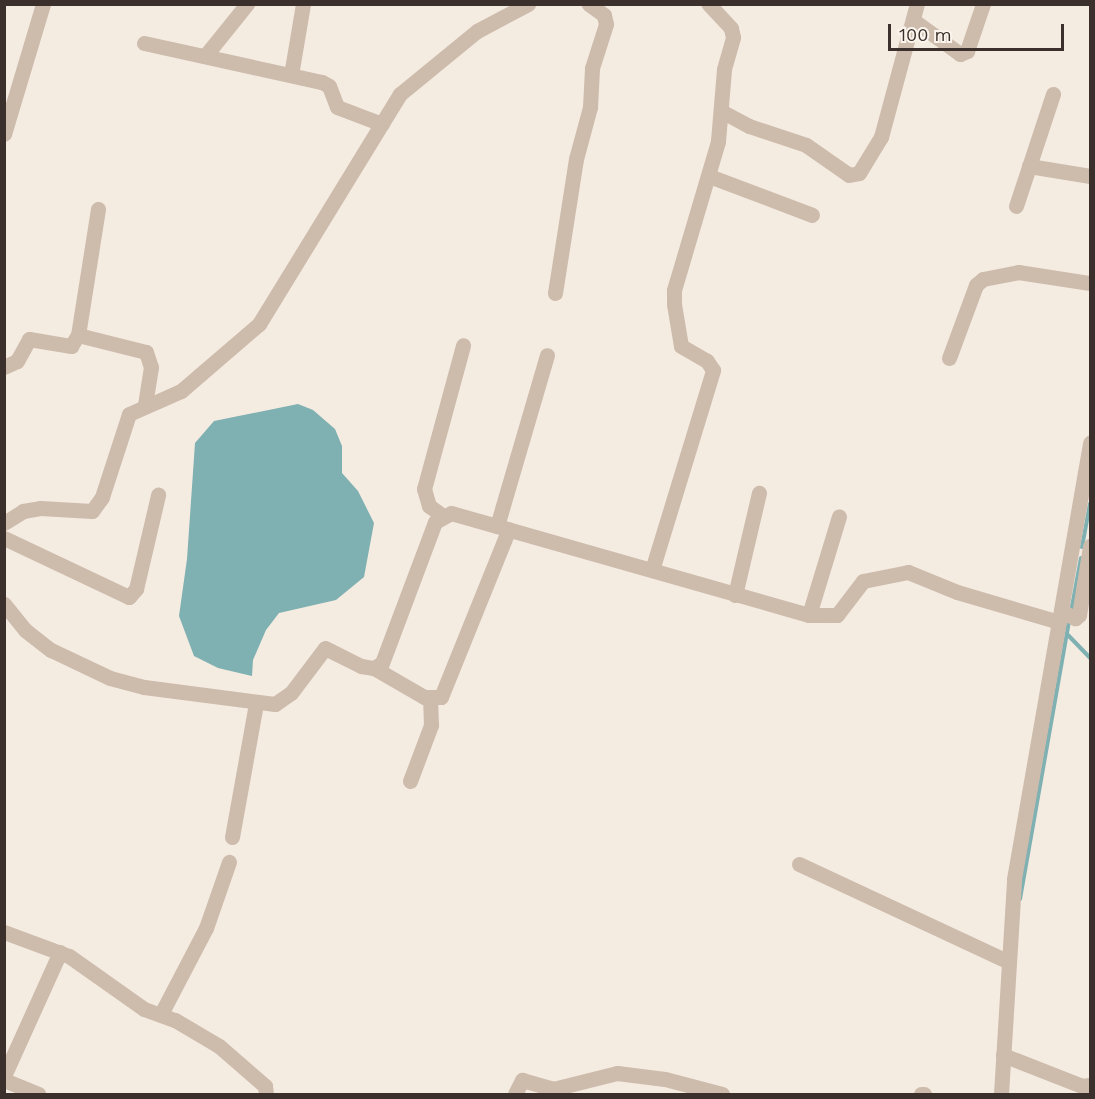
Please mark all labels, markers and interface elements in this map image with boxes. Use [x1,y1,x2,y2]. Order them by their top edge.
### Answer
scale bar [891,12,1066,50]
text: 100 m [899,24,952,45]

